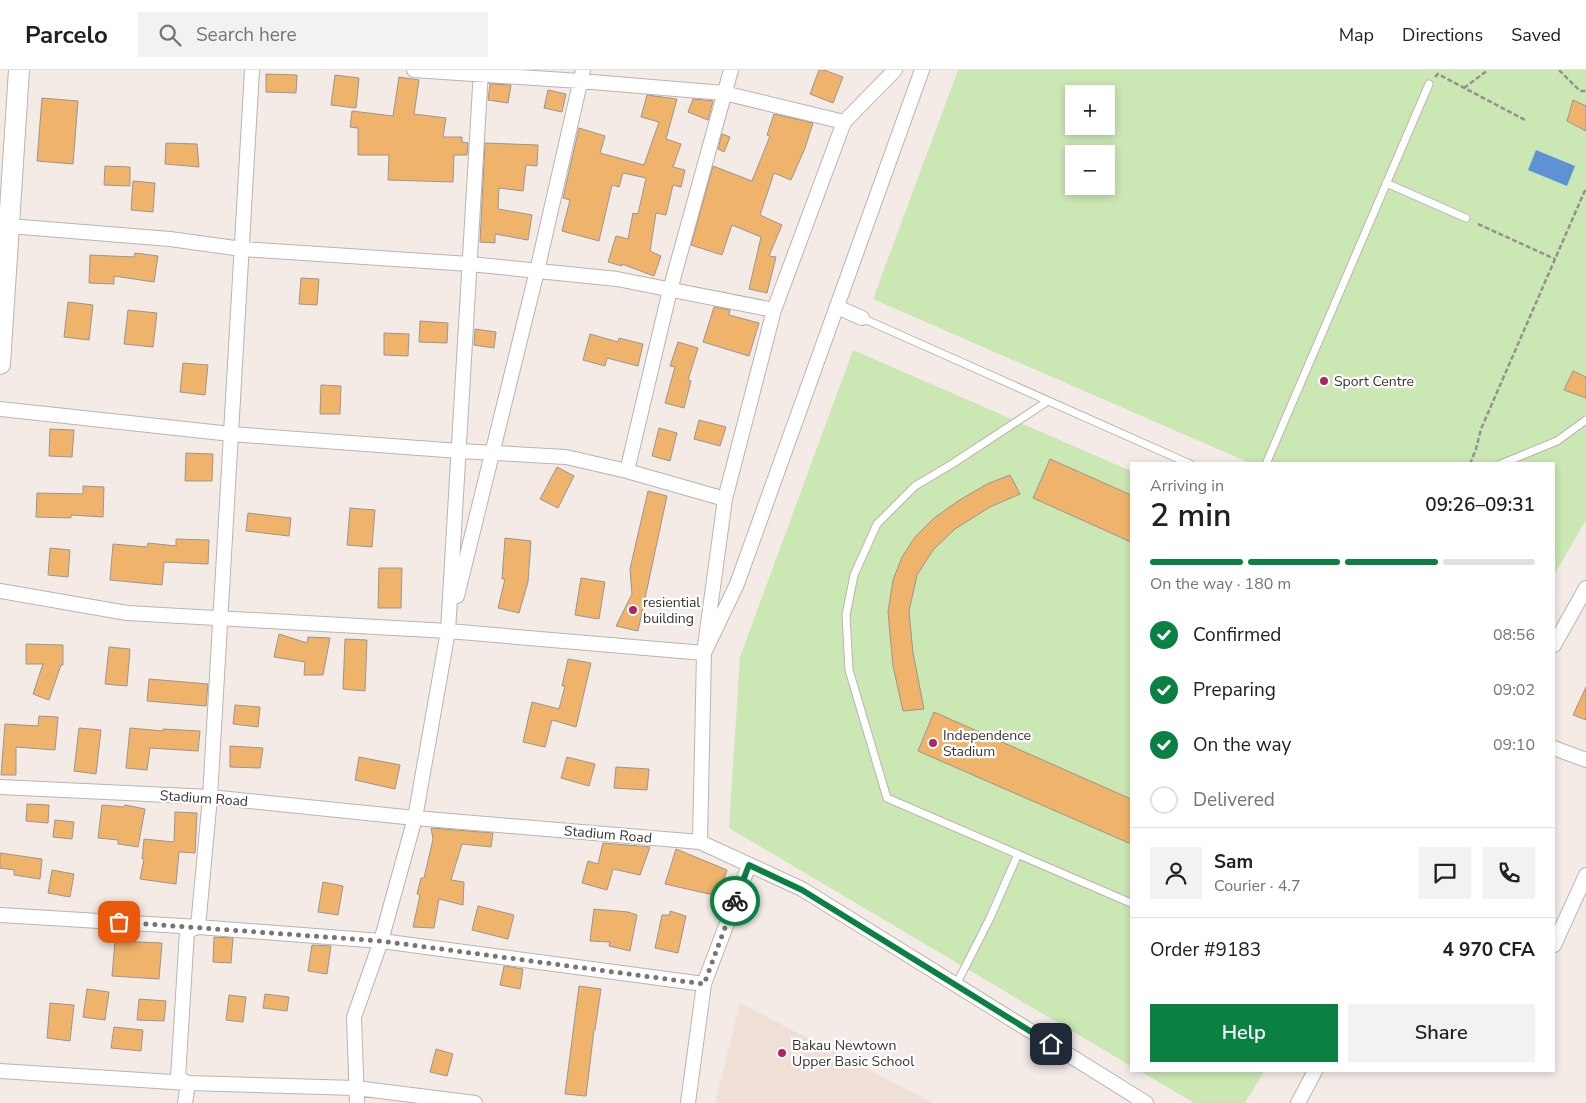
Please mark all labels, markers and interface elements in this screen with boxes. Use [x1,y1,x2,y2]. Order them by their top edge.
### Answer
search box [138,12,488,57]
text: Parcelo [25,19,108,51]
icon: search [156,21,184,49]
text: Search here [196,22,297,48]
text: Map [1339,23,1374,47]
text: Directions [1402,23,1483,47]
text: Saved [1511,23,1561,47]
map controls [1065,85,1115,195]
button: + [1065,85,1115,135]
button: − [1065,145,1115,195]
place label: Sport Centre [1334,372,1414,391]
marker: Sport Centre [1318,375,1330,387]
text: Arriving in [1150,475,1224,497]
text: 09:26–09:31 [1425,492,1535,518]
text: 2 min [1150,494,1232,537]
text: On the way · 180 m [1150,573,1291,595]
place label: resiential building [643,593,701,628]
marker: resiential building [627,604,639,616]
icon: check [1150,621,1178,649]
text: Confirmed [1193,622,1281,648]
text: 08:56 [1493,624,1535,646]
icon: check [1150,676,1178,704]
text: Preparing [1193,677,1276,703]
text: 09:02 [1493,679,1535,701]
place label: Independence Stadium [943,726,1031,761]
icon: check [1150,731,1178,759]
text: On the way [1193,732,1291,758]
text: 09:10 [1493,734,1535,756]
marker: Independence Stadium [927,737,939,749]
street label: Stadium Road [159,786,249,811]
text: Delivered [1193,787,1275,813]
street label: Stadium Road [563,821,653,848]
button: person [1150,847,1202,899]
button: chat [1419,847,1471,899]
button: phone [1483,847,1535,899]
text: Sam [1214,849,1253,875]
text: Courier · 4.7 [1214,875,1300,897]
courier [710,876,760,926]
icon: bike [721,887,749,915]
pin [98,901,140,943]
icon: bag [105,908,133,936]
text: Order #9183 [1150,937,1261,963]
text: 4 970 CFA [1442,937,1535,963]
button: Help [1150,1004,1338,1062]
button: Share [1348,1004,1535,1062]
pin [1030,1023,1072,1065]
icon: home [1037,1030,1065,1058]
place label: Bakau Newtown Upper Basic School [792,1036,915,1071]
marker: Bakau Newtown Upper Basic School [776,1047,788,1059]

